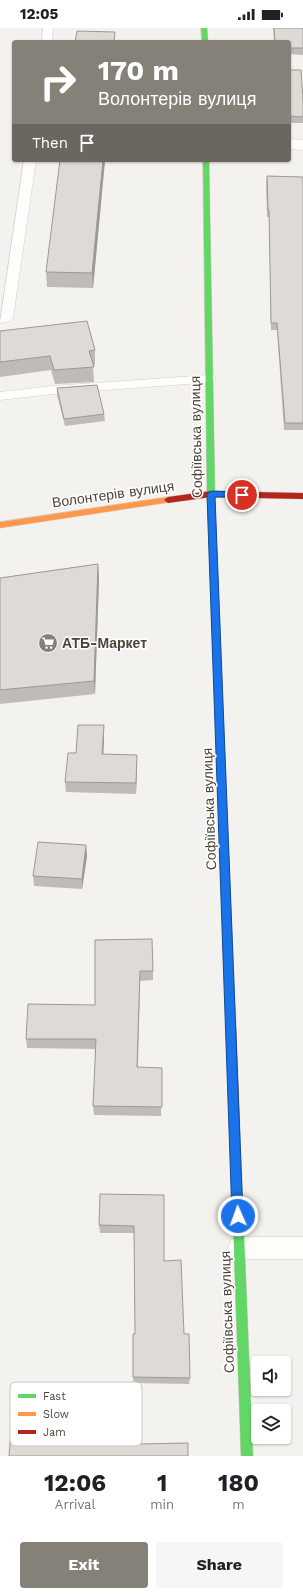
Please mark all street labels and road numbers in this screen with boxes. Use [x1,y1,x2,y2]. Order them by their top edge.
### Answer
street label: Софіївська вулиця [187,376,205,498]
street label: Волонтерів вулиця [51,478,175,510]
street label: Софіївська вулиця [199,748,219,870]
street label: Софіївська вулиця [217,1251,237,1373]

